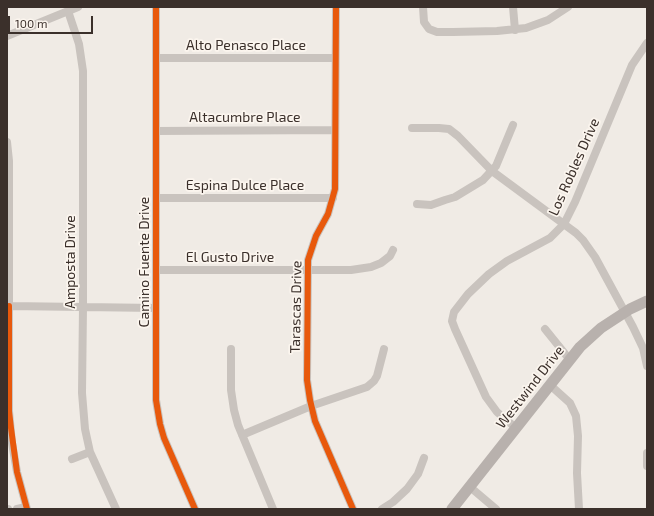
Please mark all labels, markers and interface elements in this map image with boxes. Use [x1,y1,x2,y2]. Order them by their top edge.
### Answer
scale bar [10,8,95,34]
text: 100 m [15,16,47,30]
street label: Alto Penasco Place [186,37,306,53]
street label: Altacumbre Place [189,109,301,125]
street label: Los Robles Drive [545,116,603,218]
street label: Espina Dulce Place [186,177,304,193]
street label: Camino Fuente Drive [136,197,152,327]
street label: Amposta Drive [62,215,78,309]
street label: El Gusto Drive [186,249,274,265]
street label: Tarascas Drive [287,260,305,354]
street label: Westwind Drive [492,342,568,432]

